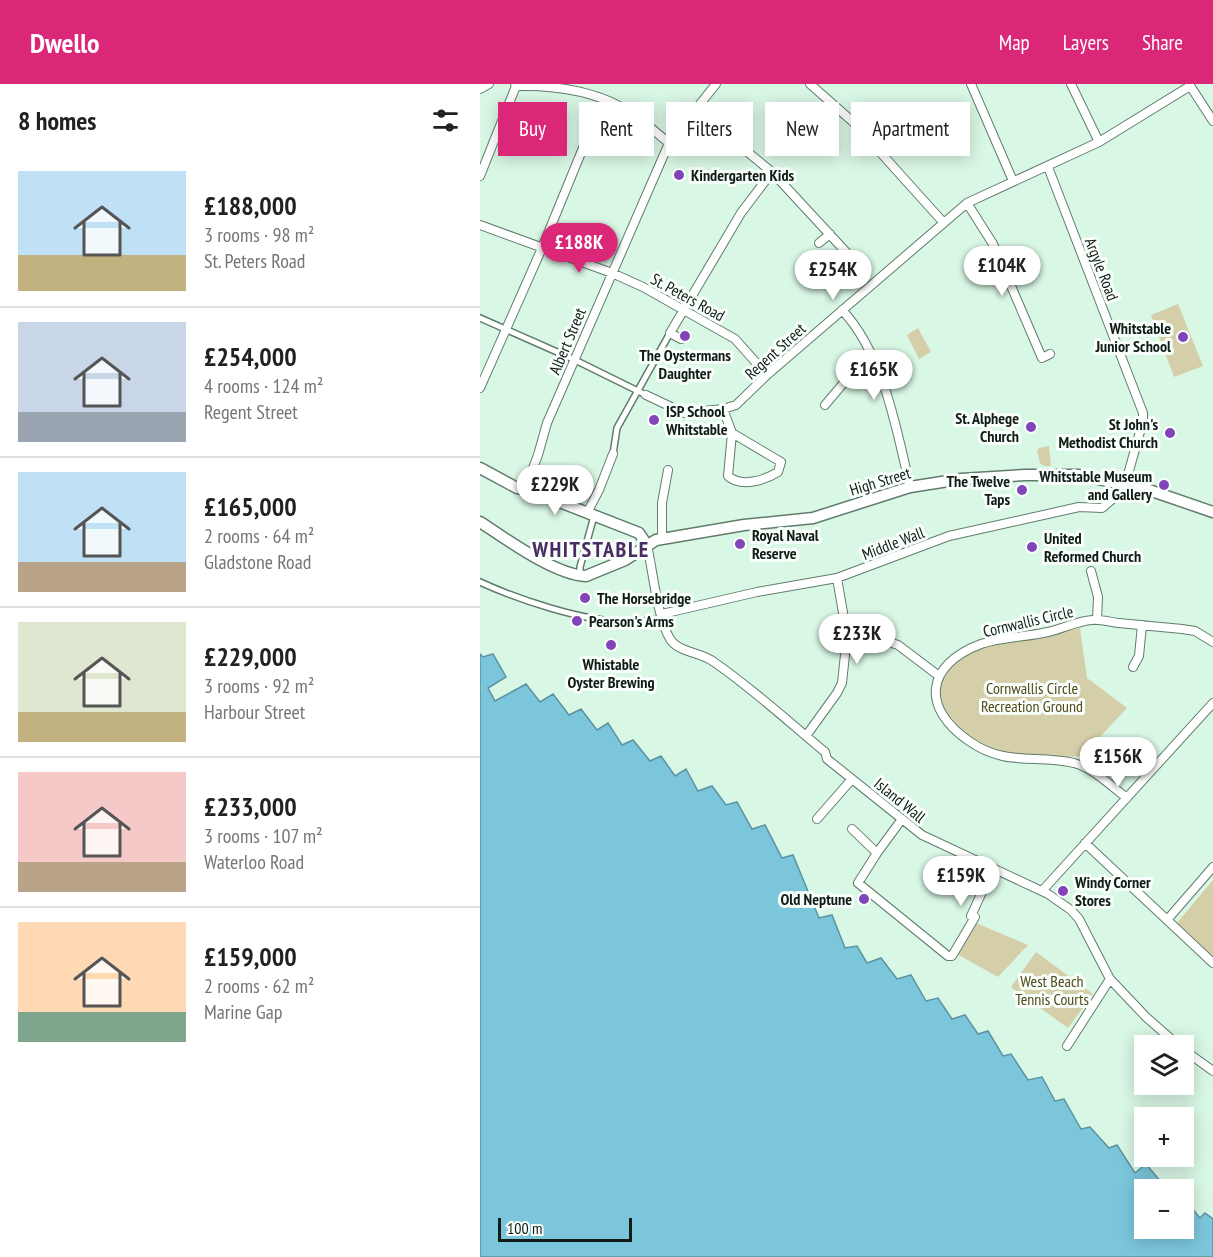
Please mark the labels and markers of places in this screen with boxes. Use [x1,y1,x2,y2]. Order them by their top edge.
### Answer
place label: Kindergarten Kids [691,165,795,185]
marker: Kindergarten Kids [672,168,686,182]
pin: £188K [537,223,621,274]
pin: £104K [960,246,1044,297]
pin: £254K [791,250,875,301]
place label: Whitstable Junior School [1094,318,1171,356]
marker: The Oystermans Daughter [678,329,692,343]
marker: Whitstable Junior School [1176,330,1190,344]
place label: The Oystermans Daughter [639,345,731,383]
pin: £165K [832,350,916,401]
place label: ISP School Whitstable [665,401,728,439]
place label: St. Alphege Church [955,408,1019,446]
marker: ISP School Whitstable [647,413,661,427]
place label: St John's Methodist Church [1058,414,1158,452]
marker: St. Alphege Church [1024,420,1038,434]
marker: St John's Methodist Church [1163,426,1177,440]
pin: £229K [513,465,597,516]
place label: Whitstable Museum and Gallery [1038,466,1153,504]
place label: The Twelve Taps [946,471,1010,509]
marker: Whitstable Museum and Gallery [1157,478,1171,492]
marker: The Twelve Taps [1015,483,1029,497]
place label: Royal Naval Reserve [752,525,819,563]
place label: United Reformed Church [1044,528,1141,566]
marker: Royal Naval Reserve [733,537,747,551]
marker: United Reformed Church [1025,540,1039,554]
place label: The Horsebridge [597,588,691,608]
marker: The Horsebridge [578,591,592,605]
place label: Pearson's Arms [589,611,674,631]
marker: Pearson's Arms [570,614,584,628]
pin: £233K [815,614,899,665]
marker: Whistable Oyster Brewing [604,638,618,652]
place label: Whistable Oyster Brewing [567,654,655,692]
pin: £156K [1076,737,1160,788]
pin: £159K [919,856,1003,907]
place label: Windy Corner Stores [1074,872,1151,910]
marker: Windy Corner Stores [1056,884,1070,898]
place label: Old Neptune [780,889,852,909]
marker: Old Neptune [857,892,871,906]

